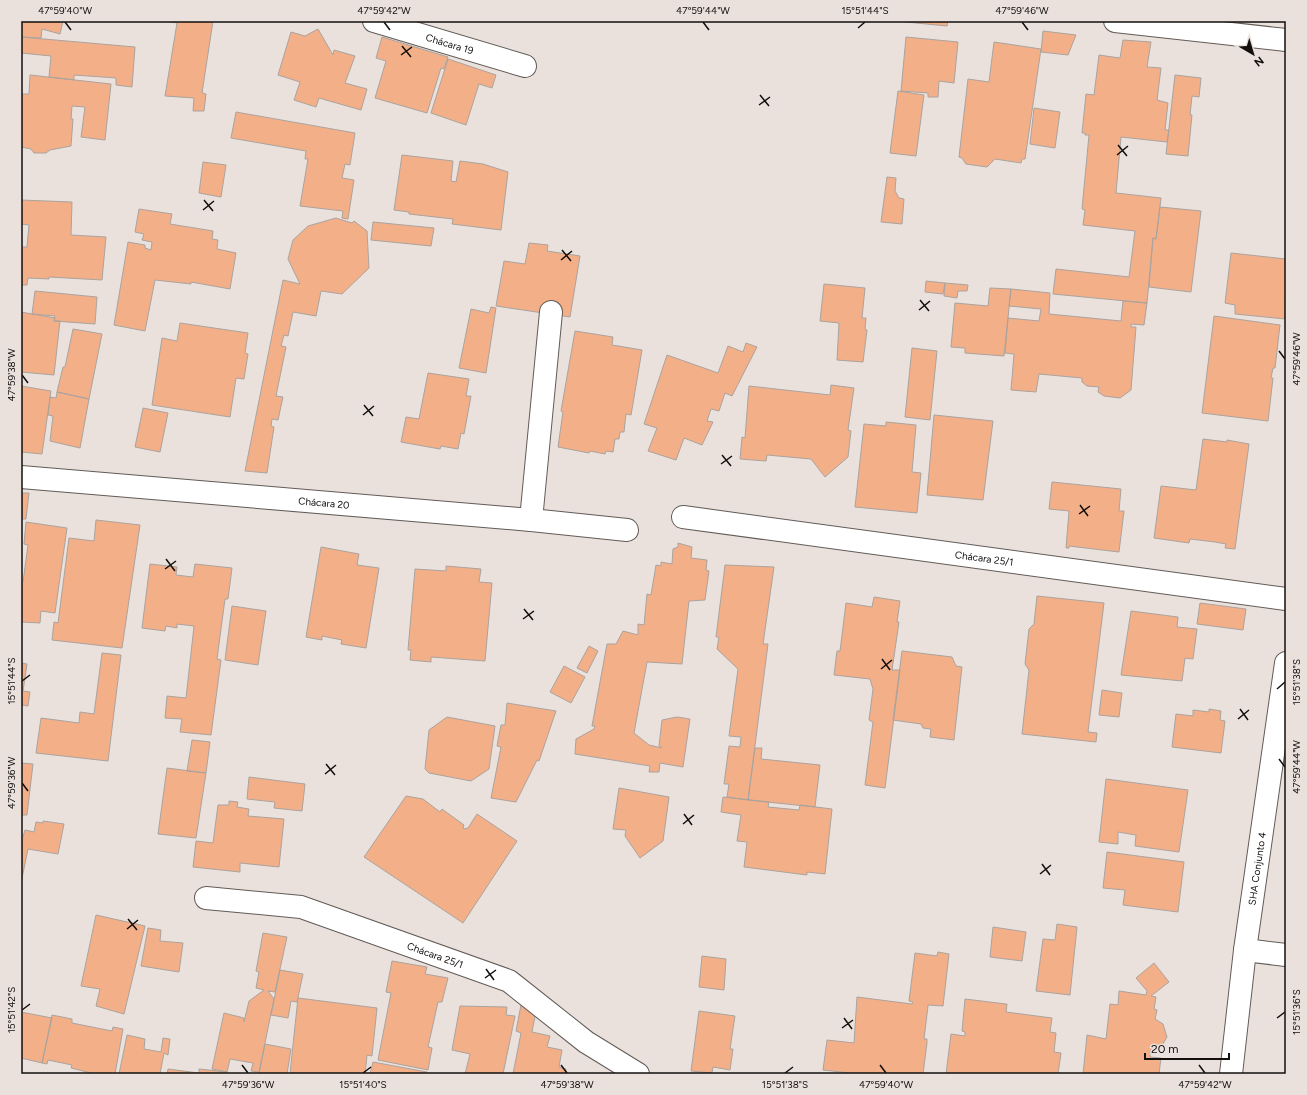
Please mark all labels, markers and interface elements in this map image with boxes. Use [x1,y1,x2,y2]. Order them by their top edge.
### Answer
text: 47°59'40"W [38,4,92,17]
text: 47°59'42"W [357,4,411,17]
text: 47°59'44"W [676,4,730,17]
text: 15°51'44"S [841,4,889,17]
text: 47°59'46"W [995,4,1049,17]
street label: Chácara 19 [424,30,475,57]
north arrow [1233,34,1273,74]
text: N [1251,54,1266,69]
text: 47°59'46"W [1290,332,1303,386]
text: 47°59'38"W [5,348,18,402]
street label: Chácara 20 [298,494,350,511]
street label: Chácara 25/1 [954,548,1014,568]
text: 15°51'44"S [5,657,18,705]
text: 15°51'38"S [1290,659,1303,705]
text: 47°59'44"W [1290,740,1303,794]
text: 47°59'36"W [5,756,18,809]
street label: SHA Conjunto 4 [1245,831,1268,906]
street label: Chácara 25/1 [405,939,465,971]
text: 15°51'42"S [5,987,18,1033]
text: 15°51'36"S [1290,989,1303,1035]
scale bar [1145,1035,1229,1061]
text: 20 m [1151,1042,1179,1056]
text: 47°59'36"W [222,1078,275,1091]
text: 15°51'40"S [339,1078,387,1091]
text: 47°59'38"W [540,1078,594,1091]
text: 15°51'38"S [762,1078,808,1091]
text: 47°59'40"W [859,1078,913,1091]
text: 47°59'42"W [1178,1078,1232,1091]

